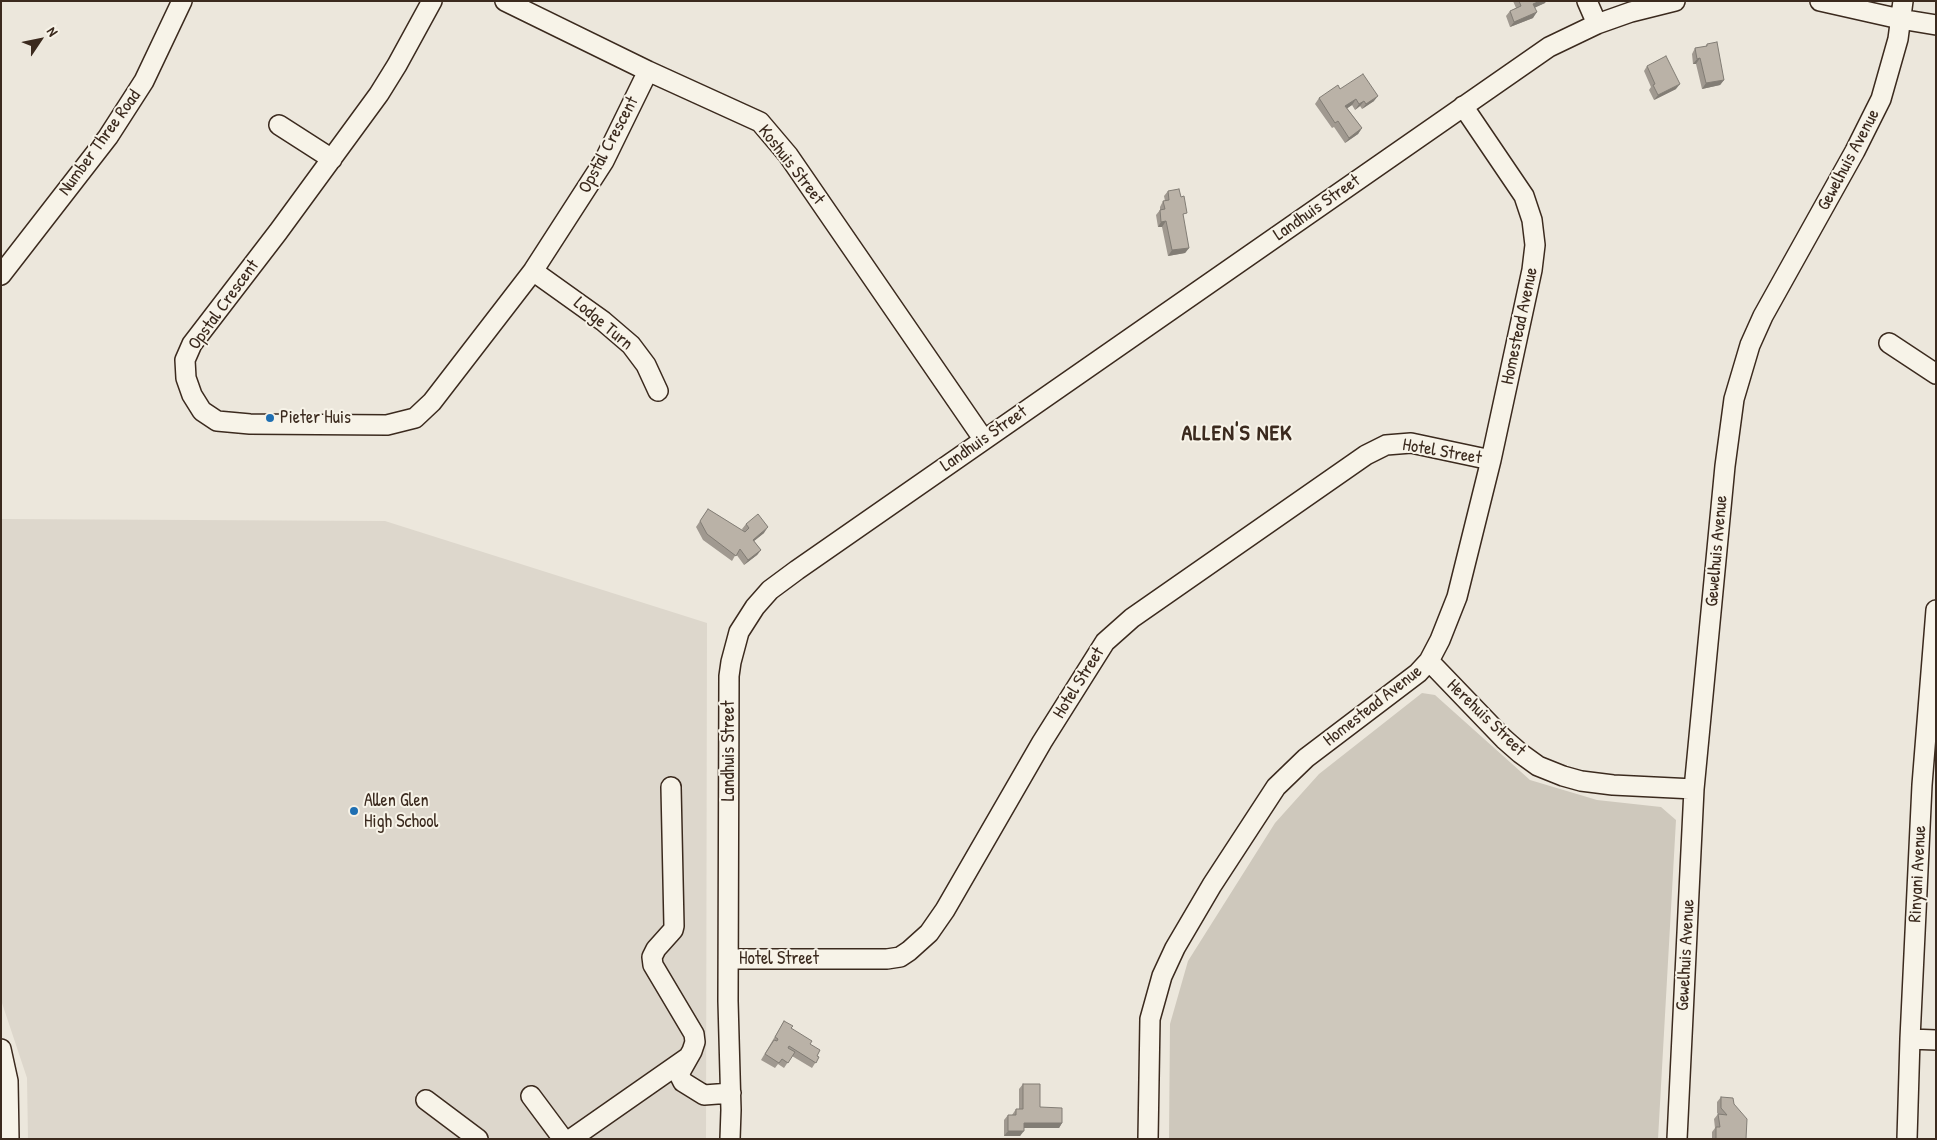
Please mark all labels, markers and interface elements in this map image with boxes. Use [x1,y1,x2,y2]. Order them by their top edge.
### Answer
north arrow [15,15,65,65]
text: N [43,23,63,40]
street label: Number Three Road [54,86,146,200]
street label: Opstal Crescent [575,93,643,197]
street label: Gewelhuis Avenue [1813,106,1885,214]
street label: Koshuis Street [753,121,829,209]
street label: Landhuis Street [1270,170,1364,246]
street label: Opstal Crescent [184,256,264,354]
street label: Homestead Avenue [1497,265,1543,387]
street label: Lodge Turn [569,293,637,355]
street label: Landhuis Street [937,401,1031,477]
place label: Pieter Huis [280,407,351,429]
marker: Pieter Huis [264,412,276,424]
district label: ALLEN'S NEK [1180,421,1294,447]
street label: Hotel Street [1401,434,1483,470]
street label: Gewelhuis Avenue [1701,494,1733,608]
street label: Hotel Street [1049,643,1109,723]
street label: Homestead Avenue [1319,661,1427,751]
street label: Herehuis Street [1442,675,1530,761]
street label: Landhuis Street [718,701,740,801]
place label: Allen Glen High School [364,790,438,832]
marker: Allen Glen High School [348,805,360,817]
street label: Rinyani Avenue [1905,825,1931,923]
street label: Gewelhuis Avenue [1672,899,1700,1011]
street label: Hotel Street [739,948,819,970]

